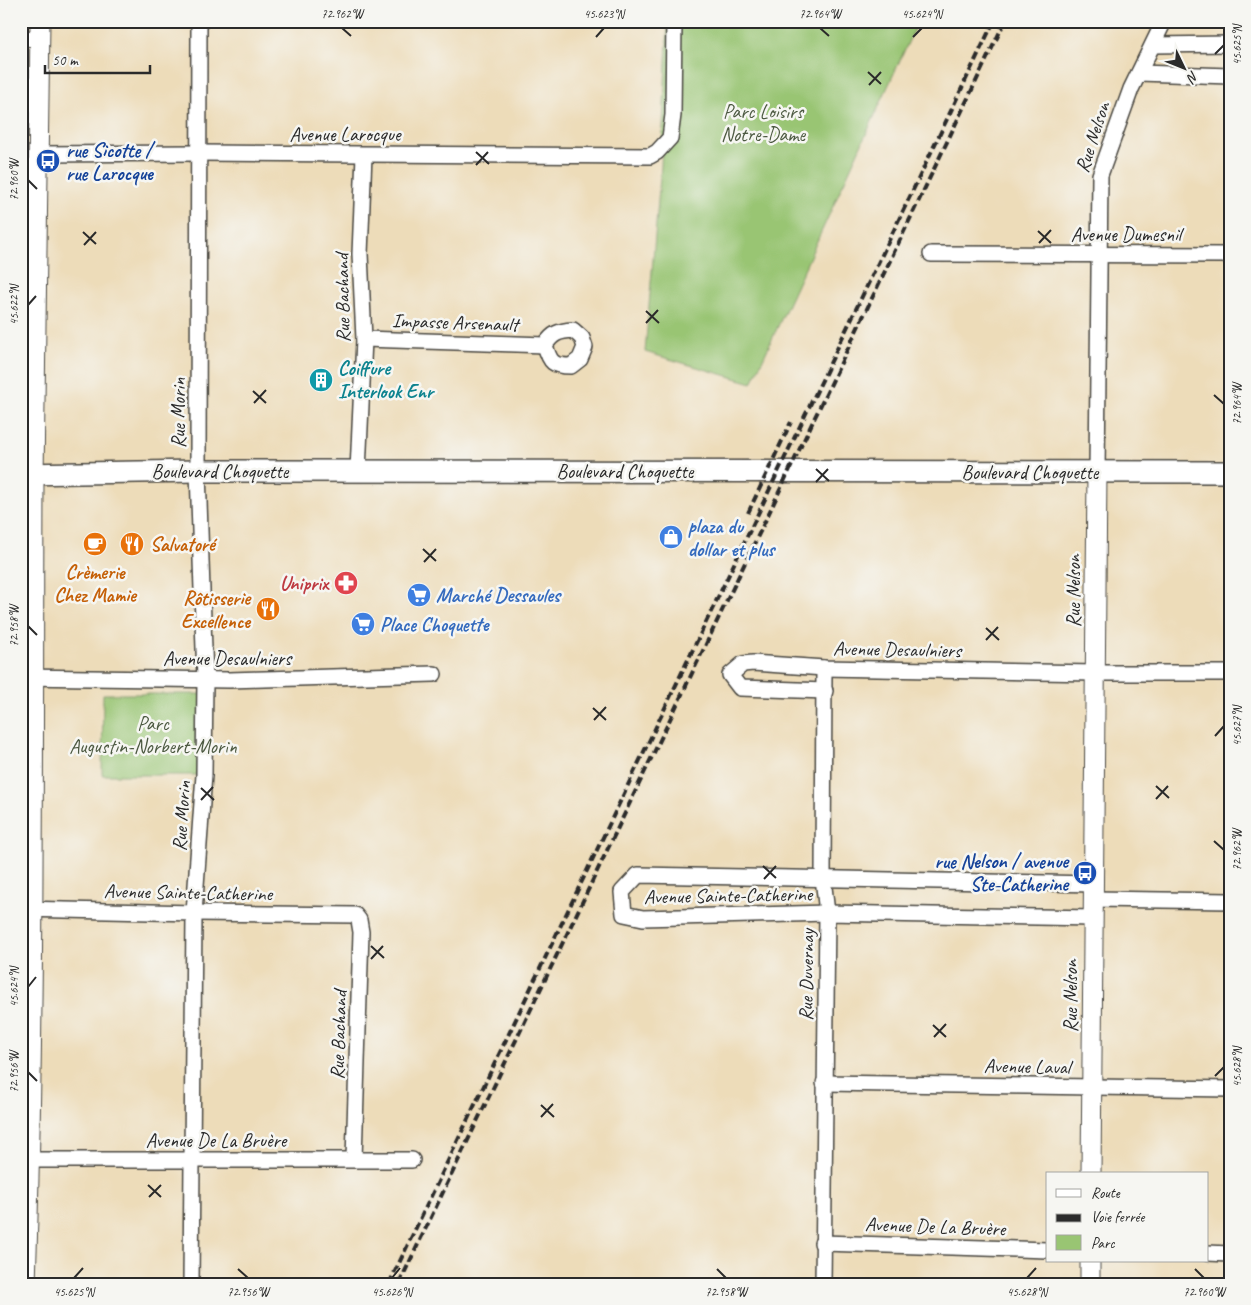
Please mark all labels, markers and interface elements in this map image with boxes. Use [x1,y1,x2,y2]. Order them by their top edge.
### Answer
text: 72.962°W [321,6,365,22]
text: 45.623°N [584,6,626,22]
text: 72.964°W [799,6,843,22]
text: 45.624°N [902,6,944,22]
text: 45.625°N [1229,23,1245,65]
scale bar [45,42,150,74]
north arrow [1158,42,1208,92]
text: 50 m [52,51,79,70]
text: N [1182,68,1202,87]
street label: Rue Nelson [1069,98,1116,176]
park label: Parc Loisirs Notre-Dame [721,99,806,147]
street label: Avenue Larocque [290,122,402,147]
place label: rue Sicotte / rue Larocque [66,138,156,186]
bus stop icon: rue Sicotte / rue Larocque [35,148,61,174]
text: 72.960°W [6,157,22,201]
street label: Avenue Dumesnil [1071,222,1185,247]
street label: Rue Bachand [329,250,356,343]
text: 45.622°N [6,283,22,325]
street label: Impasse Arsenault [391,308,522,337]
place label: Coiffure Interlook Enr [338,356,436,404]
building icon: Coiffure Interlook Enr [308,367,334,393]
street label: Rue Morin [166,377,191,448]
text: 72.964°W [1229,381,1245,425]
street label: Boulevard Choquette [152,459,290,484]
street label: Boulevard Choquette [557,459,695,484]
street label: Boulevard Choquette [962,460,1100,485]
place label: plaza du dollar et plus [688,514,776,562]
shop icon: plaza du dollar et plus [658,524,684,550]
cafe icon: Crèmerie Chez Mamie [82,531,108,557]
restaurant icon: Salvatoré [119,531,145,557]
place label: Salvatoré [150,532,218,557]
street label: Rue Nelson [1061,554,1086,627]
place label: Crèmerie Chez Mamie [54,560,138,608]
pharmacy icon: Uniprix [333,570,359,596]
place label: Uniprix [280,571,330,596]
supermarket icon: Marché Dessaules [406,582,432,608]
place label: Marché Dessaules [436,583,562,608]
place label: Rôtisserie Excellence [181,586,252,634]
restaurant icon: Rôtisserie Excellence [255,596,281,622]
text: 72.958°W [6,603,22,647]
supermarket icon: Place Choquette [350,611,376,637]
place label: Place Choquette [380,612,490,637]
street label: Avenue Desaulniers [833,636,963,663]
street label: Avenue Desaulniers [163,646,293,671]
text: 45.627°N [1229,704,1245,746]
park label: Parc Augustin-Norbert-Morin [69,711,238,759]
street label: Rue Morin [167,779,196,852]
text: 72.962°W [1229,827,1245,871]
place label: rue Nelson / avenue Ste-Catherine [934,849,1070,897]
bus stop icon: rue Nelson / avenue Ste-Catherine [1072,860,1098,886]
street label: Avenue Sainte-Catherine [104,879,274,906]
street label: Avenue Sainte-Catherine [644,882,814,909]
street label: Rue Duvernay [793,927,820,1021]
street label: Rue Nelson [1058,959,1083,1032]
text: 45.624°N [6,965,22,1007]
street label: Rue Bachand [324,987,353,1080]
text: 45.628°N [1229,1045,1245,1087]
text: 72.956°W [6,1049,22,1093]
street label: Avenue Laval [984,1053,1074,1080]
street label: Avenue De La Bruère [146,1128,288,1153]
legend [1046,1172,1208,1262]
text: Route [1091,1184,1121,1203]
text: Voie ferrée [1091,1208,1145,1227]
street label: Avenue De La Bruère [864,1212,1007,1241]
text: Parc [1091,1234,1115,1253]
text: 45.625°N [54,1284,96,1300]
text: 72.956°W [227,1284,271,1300]
text: 45.626°N [372,1284,414,1300]
text: 72.958°W [705,1284,749,1300]
text: 45.628°N [1007,1284,1049,1300]
text: 72.960°W [1183,1284,1227,1300]

